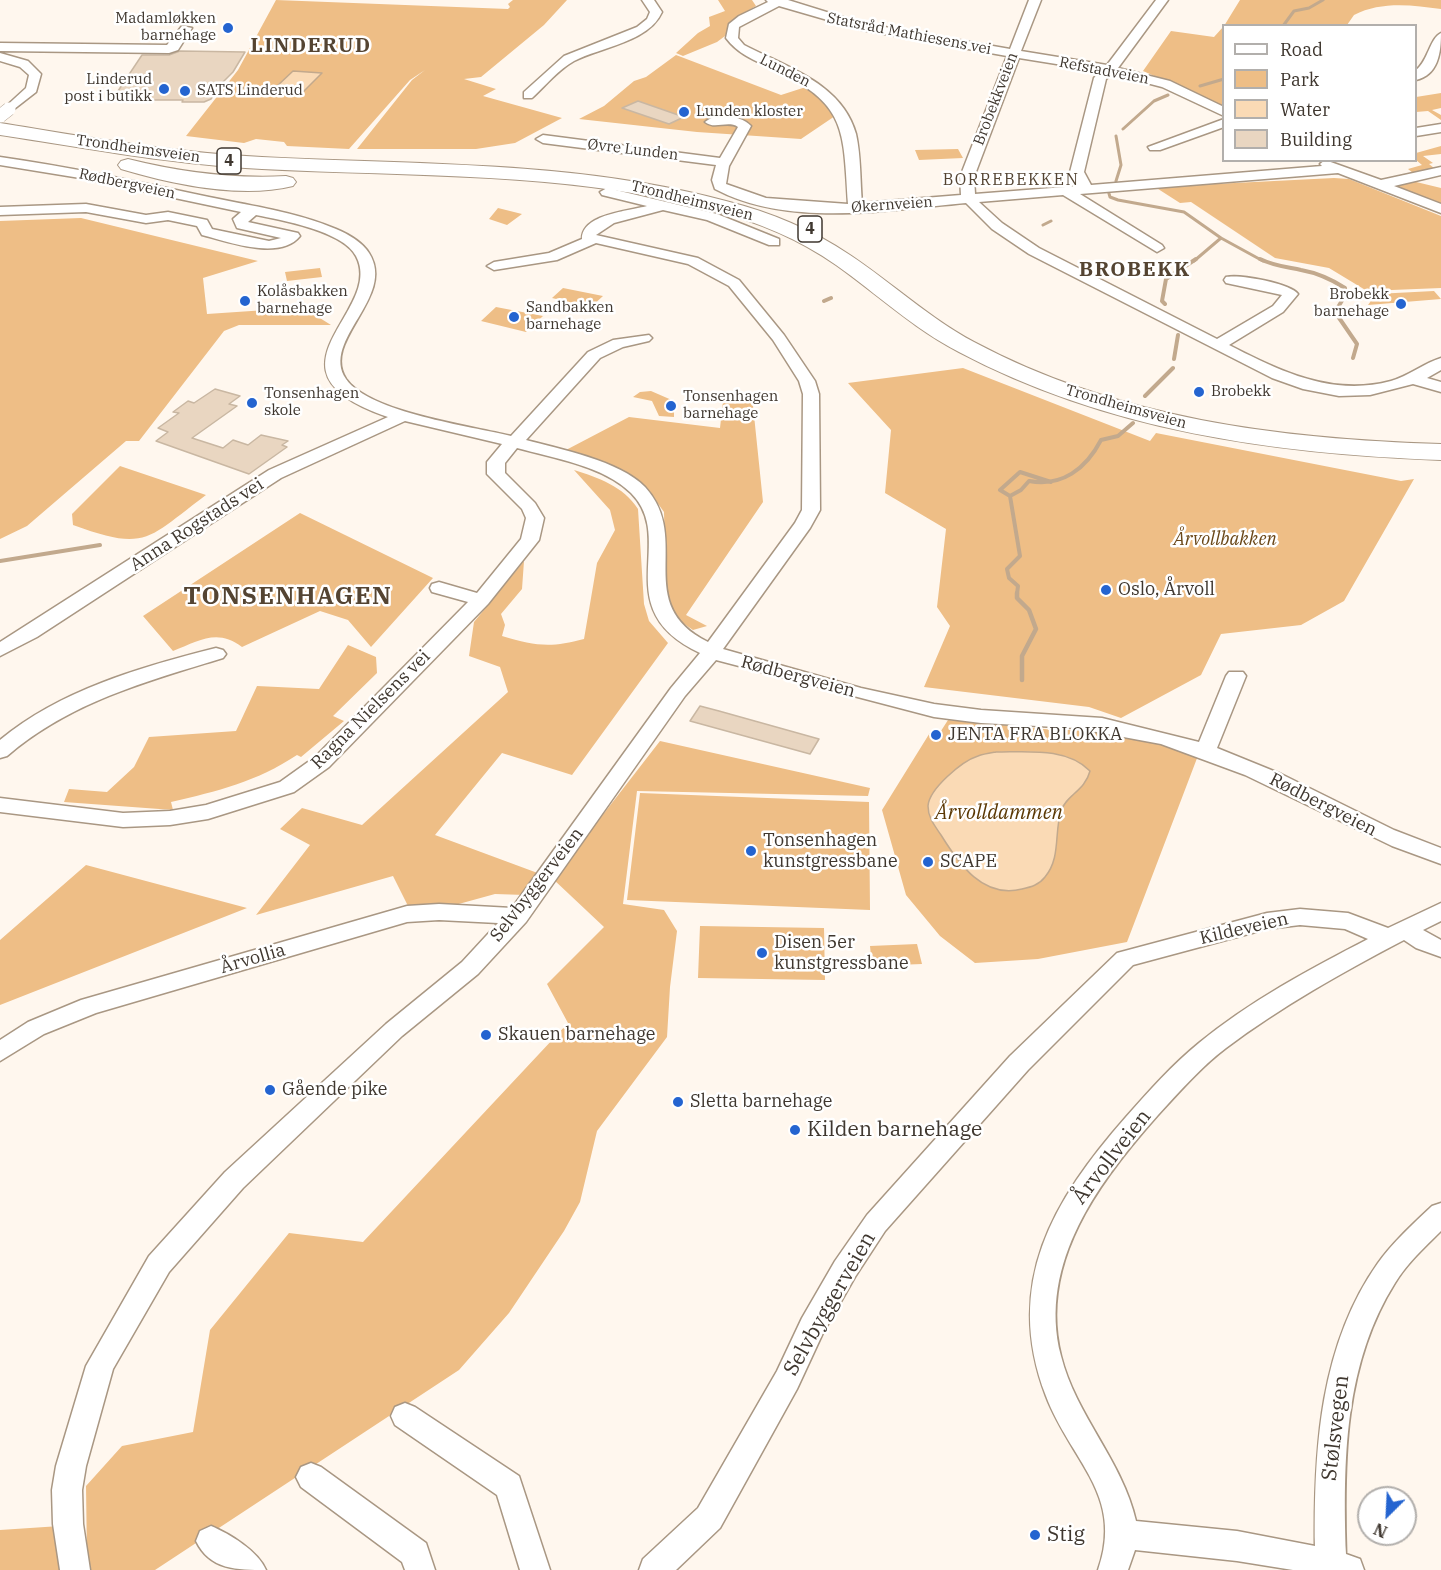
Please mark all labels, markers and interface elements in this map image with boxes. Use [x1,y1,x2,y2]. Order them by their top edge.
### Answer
street label: Statsråd Mathiesens vei [825,9,993,59]
place label: Madamløkken barnehage [115,10,216,45]
marker: Madamløkken barnehage [221,21,235,35]
legend [1222,24,1417,162]
district label: LINDERUD [251,34,371,58]
text: Road [1280,38,1323,61]
street label: Brobekkveien [970,50,1022,148]
street label: Lunden [757,51,813,91]
street label: Refstadveien [1058,53,1150,89]
text: Park [1280,68,1319,91]
place label: Linderud post i butikk [64,71,152,106]
marker: Linderud post i butikk [157,82,171,96]
place label: SATS Linderud [197,82,303,100]
marker: SATS Linderud [178,84,192,98]
text: Water [1280,98,1330,121]
place label: Lunden kloster [696,103,803,121]
marker: Lunden kloster [677,105,691,119]
text: Building [1280,128,1352,151]
street label: Trondheimsveien [75,131,201,167]
street label: Øvre Lunden [587,135,679,165]
road number: 4 [217,148,241,174]
street label: Rødbergveien [77,165,177,203]
district label: BORREBEKKEN [943,170,1079,190]
street label: Trondheimsveien [629,177,755,225]
street label: Økernveien [851,193,933,217]
road number: 4 [798,216,822,242]
district label: BROBEKK [1079,258,1191,282]
place label: Kolåsbakken barnehage [257,283,348,318]
place label: Brobekk barnehage [1314,286,1389,321]
marker: Kolåsbakken barnehage [238,294,252,308]
marker: Brobekk barnehage [1394,297,1408,311]
place label: Sandbakken barnehage [526,299,614,334]
marker: Sandbakken barnehage [507,310,521,324]
street label: Trondheimsveien [1063,381,1189,433]
place label: Brobekk [1211,383,1271,401]
place label: Tonsenhagen skole [264,385,359,420]
marker: Brobekk [1192,385,1206,399]
place label: Tonsenhagen barnehage [683,388,778,423]
marker: Tonsenhagen skole [245,396,259,410]
marker: Tonsenhagen barnehage [664,399,678,413]
street label: Anna Rogstads vei [126,474,268,576]
park label: Årvollbakken [1173,529,1277,551]
place label: Oslo, Årvoll [1118,579,1215,601]
district label: TONSENHAGEN [183,583,393,611]
marker: Oslo, Årvoll [1099,583,1113,597]
street label: Ragna Nielsens vei [307,646,435,774]
street label: Rødbergveien [738,651,858,703]
place label: JENTA FRA BLOKKA [948,724,1122,746]
marker: JENTA FRA BLOKKA [929,728,943,742]
street label: Rødbergveien [1266,769,1380,841]
water label: Årvolldammen [935,801,1063,825]
street label: Selvbyggerveien [486,824,588,946]
place label: Tonsenhagen kunstgressbane [763,830,898,872]
marker: Tonsenhagen kunstgressbane [744,844,758,858]
place label: SCAPE [940,851,997,873]
marker: SCAPE [921,855,935,869]
street label: Kildeveien [1198,908,1290,950]
place label: Disen 5er kunstgressbane [774,932,909,974]
street label: Årvollia [218,939,288,979]
marker: Disen 5er kunstgressbane [755,946,769,960]
place label: Skauen barnehage [498,1024,655,1046]
marker: Skauen barnehage [479,1028,493,1042]
place label: Gående pike [282,1079,387,1101]
marker: Gående pike [263,1083,277,1097]
place label: Sletta barnehage [690,1091,832,1113]
marker: Sletta barnehage [671,1095,685,1109]
street label: Årvollveien [1067,1105,1157,1209]
place label: Kilden barnehage [807,1117,982,1143]
marker: Kilden barnehage [788,1123,802,1137]
street label: Selvbyggerveien [779,1228,881,1380]
street label: Stølsvegen [1317,1374,1355,1482]
north arrow [1357,1486,1417,1546]
text: N [1371,1519,1390,1542]
place label: Stig [1047,1522,1085,1548]
marker: Stig [1028,1528,1042,1542]

